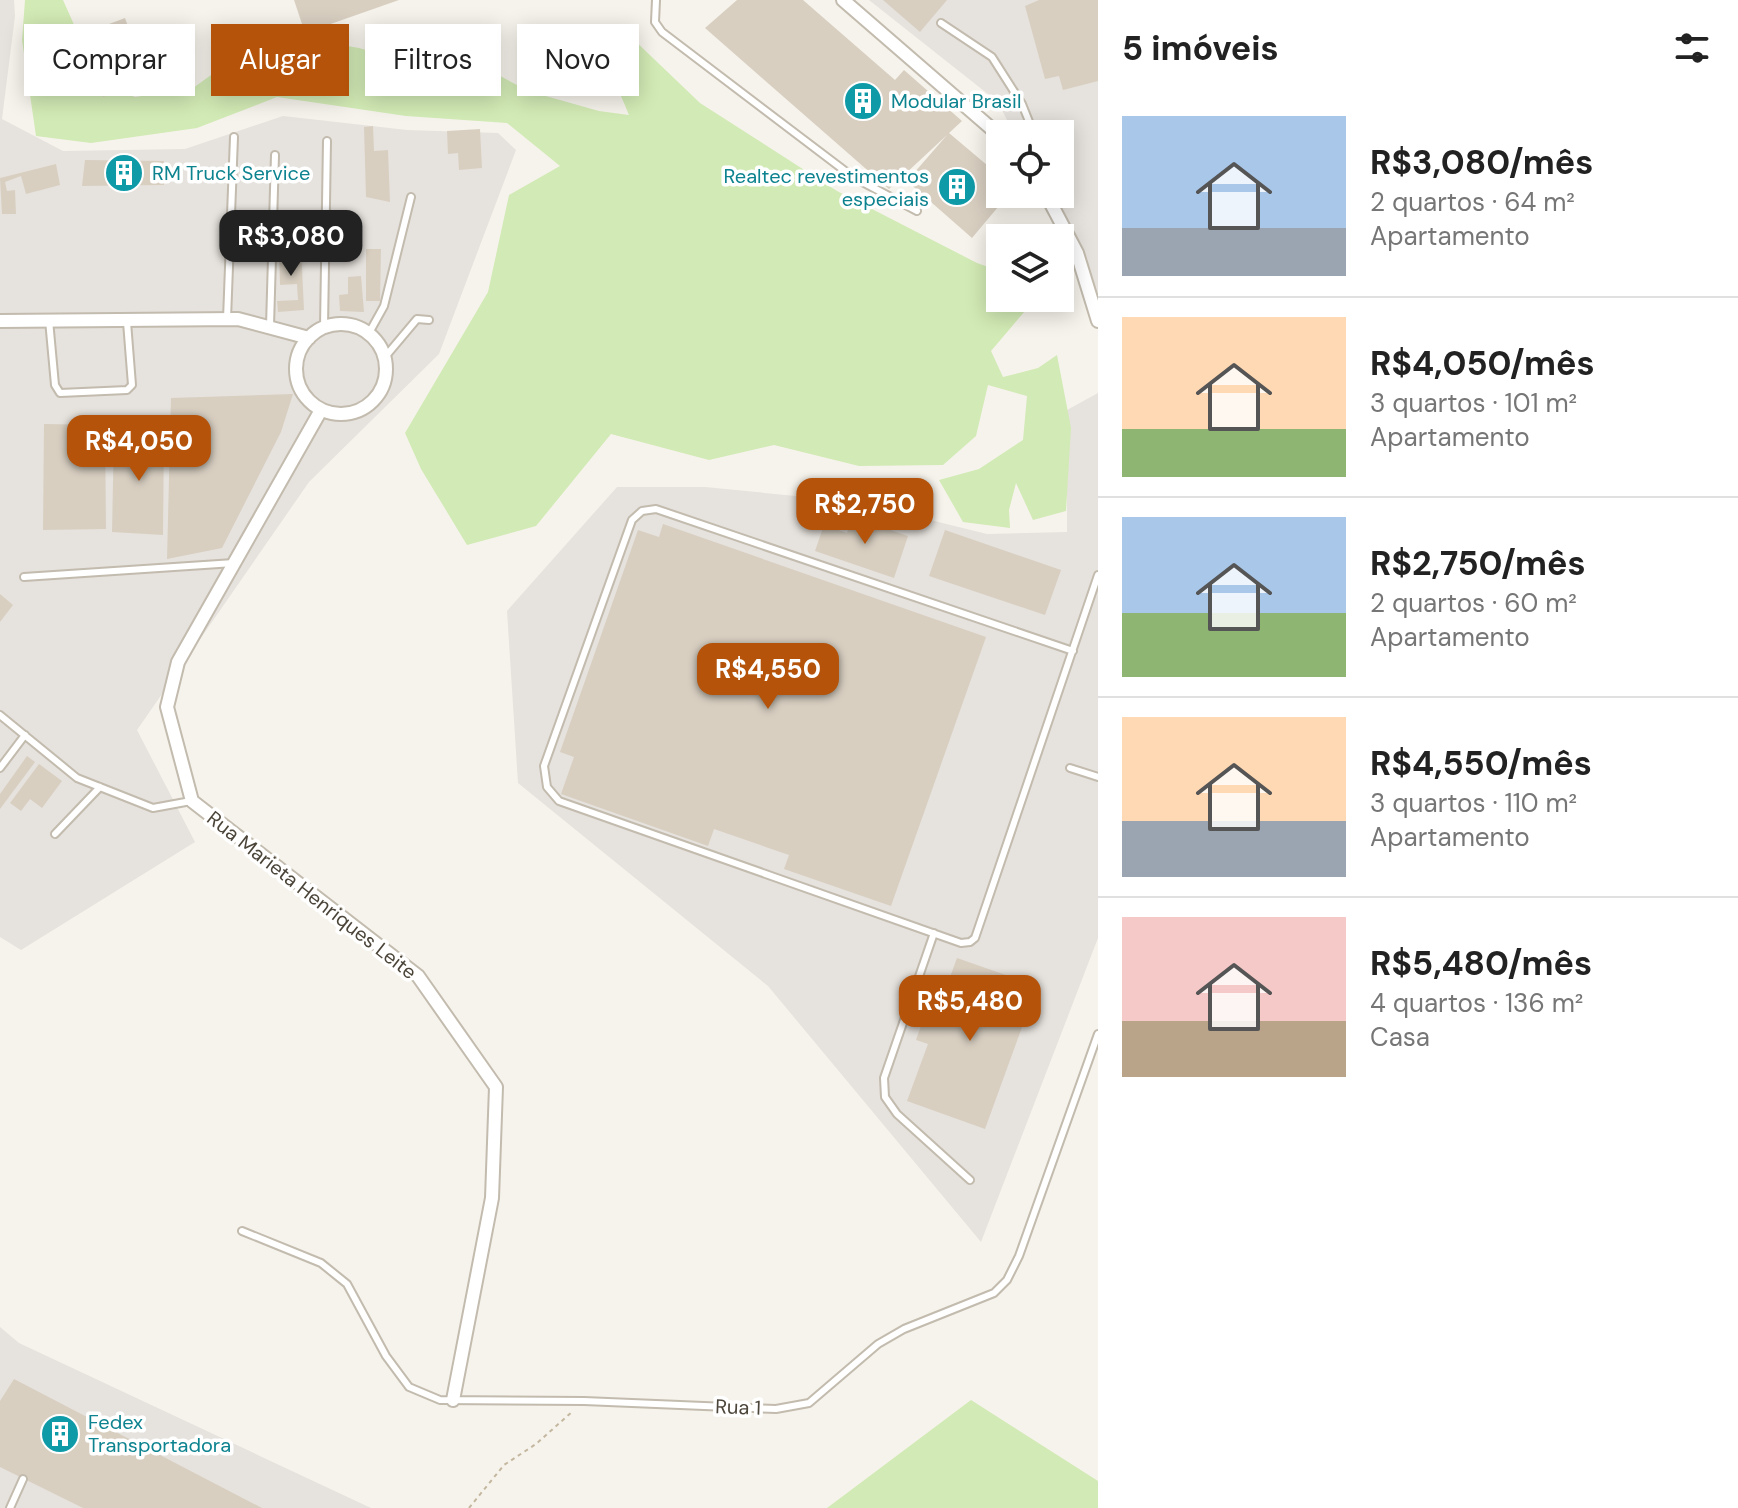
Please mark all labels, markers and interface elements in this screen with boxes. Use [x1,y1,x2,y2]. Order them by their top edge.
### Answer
chip: Comprar [24,24,195,96]
chip: Alugar [211,24,349,96]
chip: Filtros [365,24,501,96]
chip: Novo [517,24,639,96]
text: 5 imóveis [1122,26,1279,71]
icon: filters [1670,26,1714,70]
building icon: Modular Brasil [842,80,884,122]
place label: Modular Brasil [891,88,1021,114]
map controls [986,120,1074,312]
button: locate [986,120,1074,208]
text: R$3,080/mês [1370,140,1593,185]
icon: home [1186,148,1282,244]
building icon: RM Truck Service [103,152,145,194]
place label: RM Truck Service [152,160,310,186]
place label: Realtec revestimentos especiais [724,163,929,212]
building icon: Realtec revestimentos especiais [936,166,978,208]
text: 2 quartos · 64 m² [1370,185,1575,219]
pin: R$3,080 [217,210,365,278]
text: R$3,080 [237,219,345,253]
text: Apartamento [1370,219,1530,253]
button: layers [986,224,1074,312]
text: R$4,050/mês [1370,341,1595,386]
icon: home [1186,349,1282,445]
text: 3 quartos · 101 m² [1370,386,1577,420]
pin: R$4,050 [65,415,213,483]
text: Apartamento [1370,420,1530,454]
text: R$4,050 [85,424,193,458]
pin: R$2,750 [791,478,939,546]
text: R$2,750 [814,487,916,521]
text: R$2,750/mês [1370,541,1586,586]
icon: home [1186,549,1282,645]
text: 2 quartos · 60 m² [1370,586,1577,620]
text: Apartamento [1370,620,1530,654]
pin: R$4,550 [694,643,842,711]
text: R$4,550 [715,652,821,686]
text: R$4,550/mês [1370,741,1592,786]
icon: home [1186,749,1282,845]
text: 3 quartos · 110 m² [1370,786,1577,820]
street label: Rua Marieta Henriques Leite [202,805,422,985]
text: Apartamento [1370,820,1530,854]
text: R$5,480/mês [1370,941,1592,986]
icon: home [1186,949,1282,1045]
pin: R$5,480 [896,975,1044,1043]
text: R$5,480 [917,984,1023,1018]
text: 4 quartos · 136 m² [1370,986,1583,1020]
text: Casa [1370,1020,1430,1054]
street label: Rua 1 [715,1393,761,1421]
place label: Fedex Transportadora [88,1409,231,1458]
building icon: Fedex Transportadora [39,1413,81,1455]

